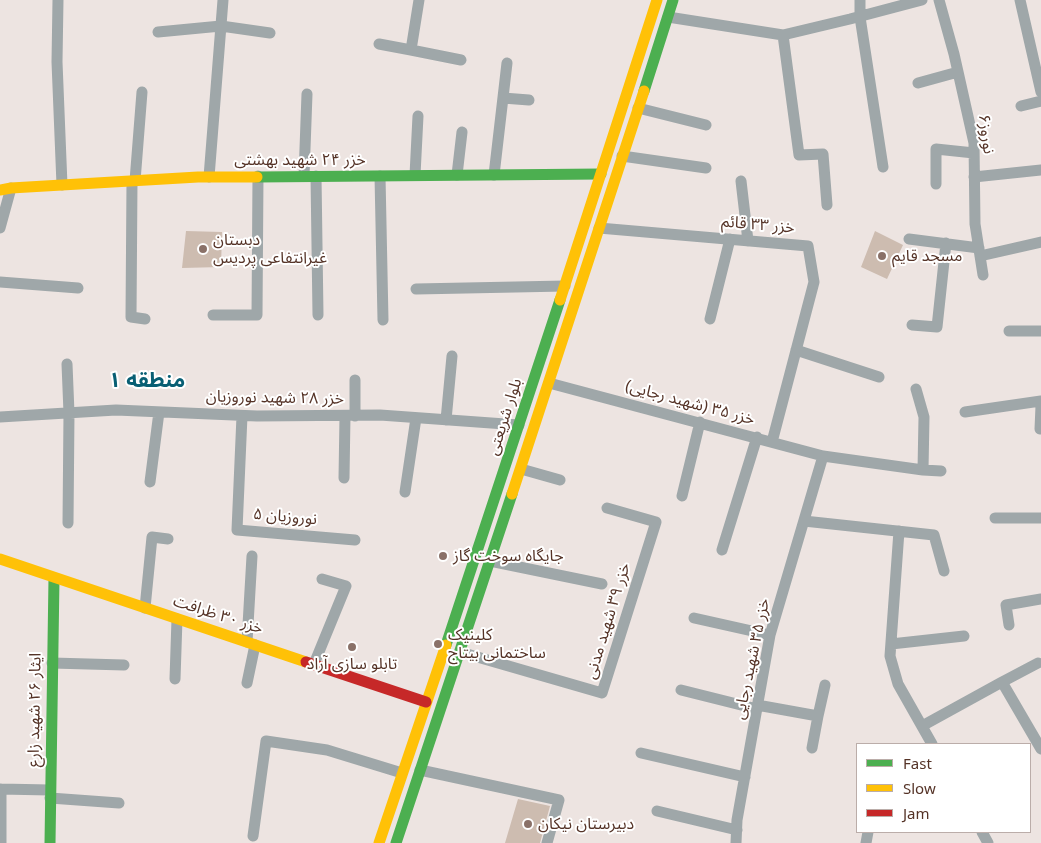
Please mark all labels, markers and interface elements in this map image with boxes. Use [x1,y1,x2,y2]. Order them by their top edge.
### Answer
street label: نوروز۶ [974,113,998,155]
street label: خزر ۲۴ شهید بهشتی [234,150,366,170]
street label: خزر ۳۳ قائم [721,212,795,238]
place label: دبستان غیرانتفاعی پردیس [213,230,327,268]
marker: دبستان غیرانتفاعی پردیس [197,243,209,255]
place label: مسجد قایم [892,246,962,266]
marker: مسجد قایم [876,250,888,262]
district label: منطقه ۱ [109,368,185,394]
street label: بلوار شریعتی [484,376,526,458]
street label: خزر ۳۵ (شهید رجایی) [623,377,757,429]
street label: خزر ۲۸ شهید نوروزیان [206,387,344,409]
street label: نوروزیان ۵ [252,505,318,529]
place label: جایگاه سوخت گاز [453,546,564,566]
marker: جایگاه سوخت گاز [437,550,449,562]
street label: خزر ۳۹ شهید مدنی [581,561,635,681]
street label: خزر ۳۰ ظرافت [171,591,265,639]
street label: خزر ۳۵ شهید رجایی [730,597,774,721]
place label: کلینیک ساختمانی بیتاج [448,625,546,663]
marker: کلینیک ساختمانی بیتاج [432,638,444,650]
marker: تابلو سازی آراد [346,641,358,653]
street label: ایثار ۲۶ شهید زارع [24,653,46,767]
place label: تابلو سازی آراد [307,654,397,674]
legend [856,743,1031,833]
text: Fast [903,753,932,773]
text: Slow [903,778,936,798]
text: Jam [903,803,930,823]
place label: دبیرستان نیکان [538,814,634,834]
marker: دبیرستان نیکان [522,818,534,830]

